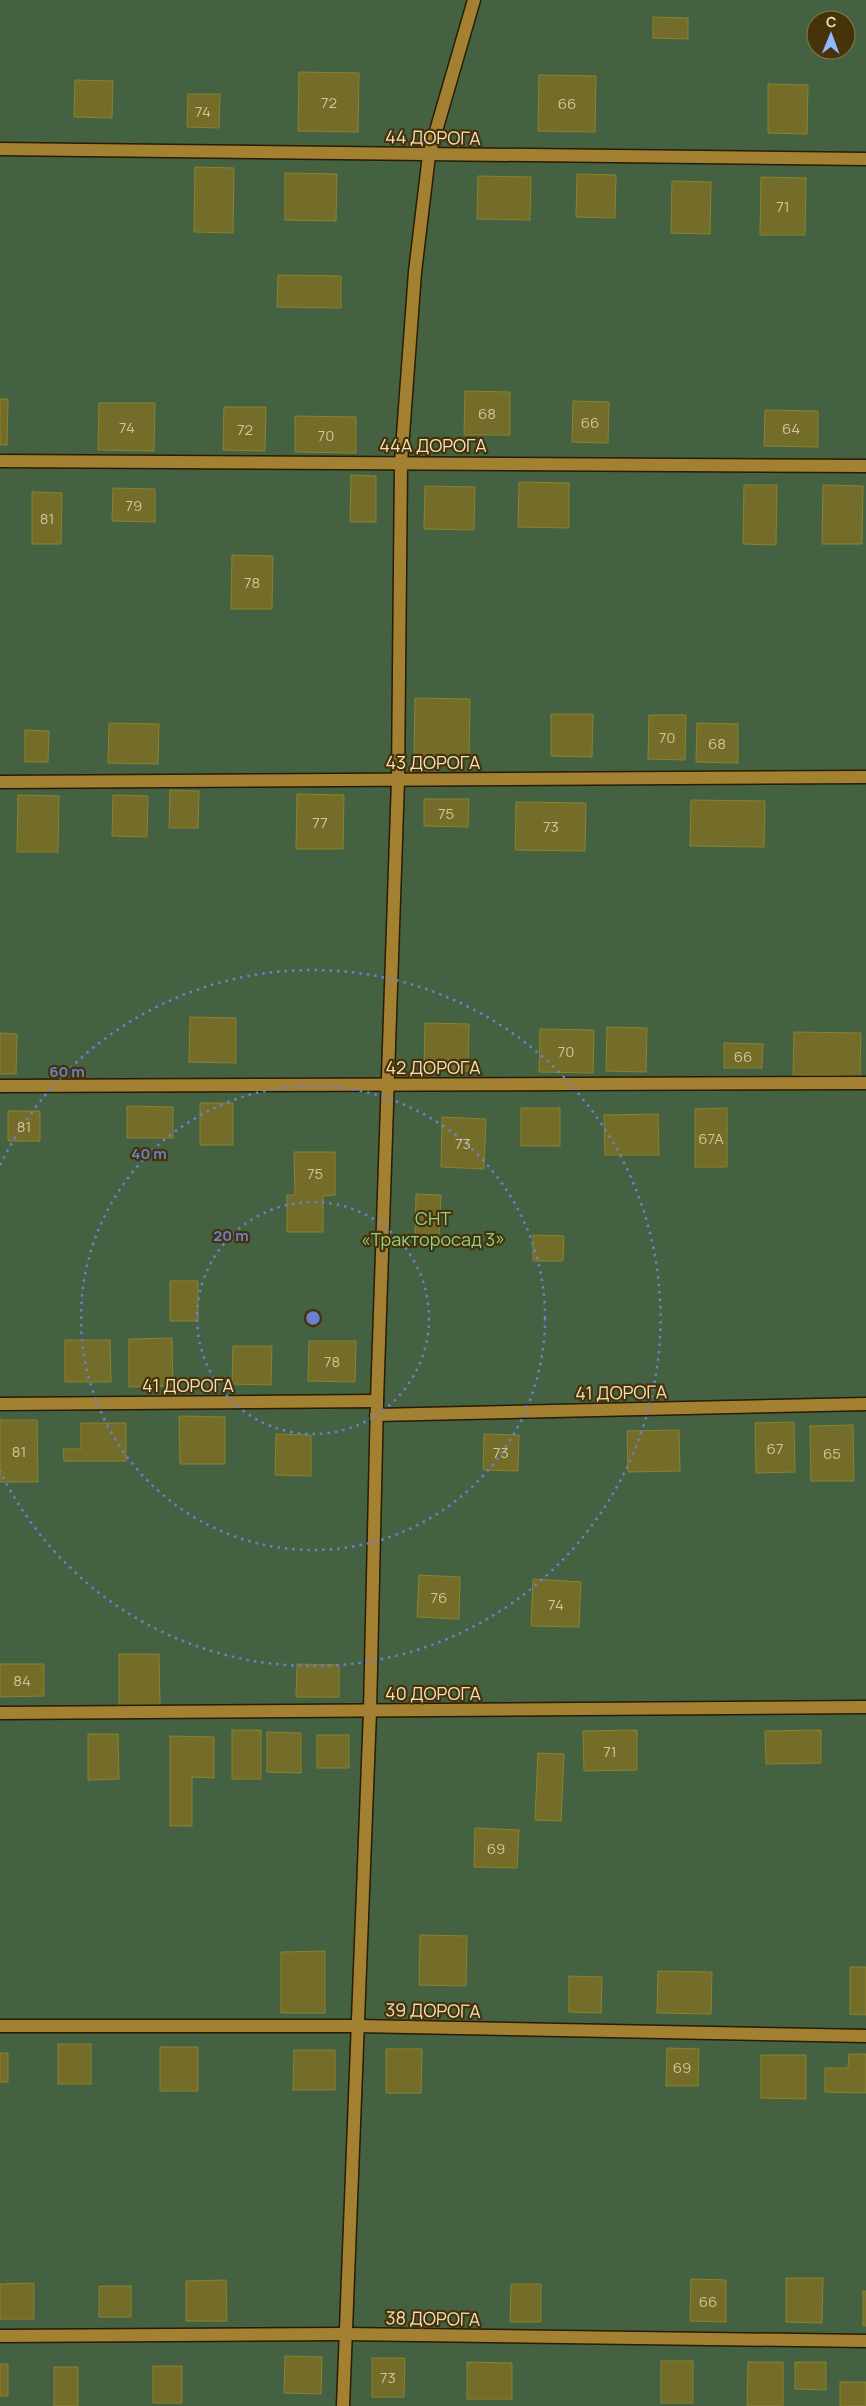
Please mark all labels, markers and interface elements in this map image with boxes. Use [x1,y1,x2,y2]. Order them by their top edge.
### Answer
north arrow [806,10,856,60]
text: С [826,12,837,31]
house number: 72 [321,92,337,113]
house number: 66 [558,93,576,114]
house number: 74 [195,101,211,122]
street label: 44 ДОРОГА [385,124,482,150]
house number: 71 [776,196,790,217]
house number: 68 [478,403,496,424]
house number: 66 [581,412,599,433]
house number: 74 [119,417,135,438]
house number: 64 [782,418,800,439]
house number: 72 [237,419,253,440]
house number: 70 [318,425,334,446]
street label: 44А ДОРОГА [379,433,487,457]
house number: 79 [126,495,142,516]
house number: 81 [40,508,54,529]
house number: 78 [244,572,260,593]
house number: 70 [659,727,675,748]
house number: 68 [708,733,726,754]
street label: 43 ДОРОГА [386,750,481,774]
house number: 75 [438,803,454,824]
house number: 77 [312,812,328,833]
house number: 73 [543,816,559,837]
house number: 70 [558,1041,574,1062]
house number: 66 [734,1046,752,1067]
street label: 42 ДОРОГА [385,1055,481,1079]
text: 60 m [49,1061,85,1082]
house number: 81 [17,1116,31,1137]
house number: 67А [698,1128,724,1149]
house number: 73 [455,1133,471,1154]
text: 40 m [131,1143,167,1164]
house number: 75 [307,1163,323,1184]
park label: СНТ «Тракторосад 3» [361,1206,505,1251]
text: 20 m [213,1225,249,1246]
centre of rings [304,1309,322,1327]
house number: 78 [324,1351,340,1372]
street label: 41 ДОРОГА [142,1373,235,1397]
street label: 41 ДОРОГА [575,1379,668,1405]
house number: 67 [767,1438,783,1459]
house number: 81 [12,1441,26,1462]
house number: 73 [493,1442,509,1463]
house number: 65 [823,1443,841,1464]
house number: 76 [431,1587,447,1608]
house number: 74 [548,1594,564,1615]
house number: 84 [13,1670,31,1691]
street label: 40 ДОРОГА [385,1681,482,1705]
house number: 71 [603,1741,617,1762]
house number: 69 [487,1838,505,1859]
street label: 39 ДОРОГА [385,1997,482,2023]
house number: 69 [673,2057,691,2078]
house number: 66 [699,2291,717,2312]
street label: 38 ДОРОГА [385,2305,481,2331]
house number: 73 [380,2367,396,2388]

